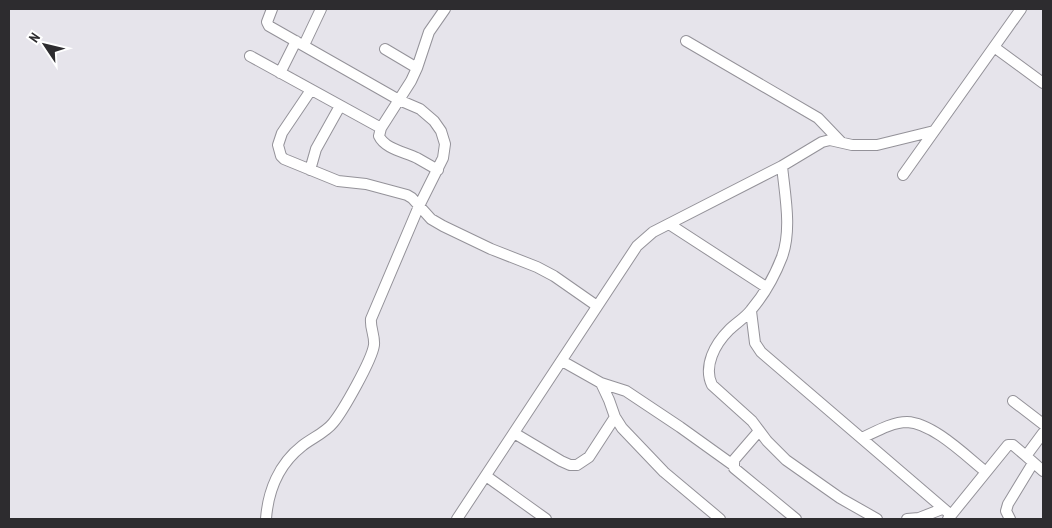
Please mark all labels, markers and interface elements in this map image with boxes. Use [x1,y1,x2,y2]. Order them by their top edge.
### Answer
north arrow [20,20,70,70]
text: N [25,29,44,46]

